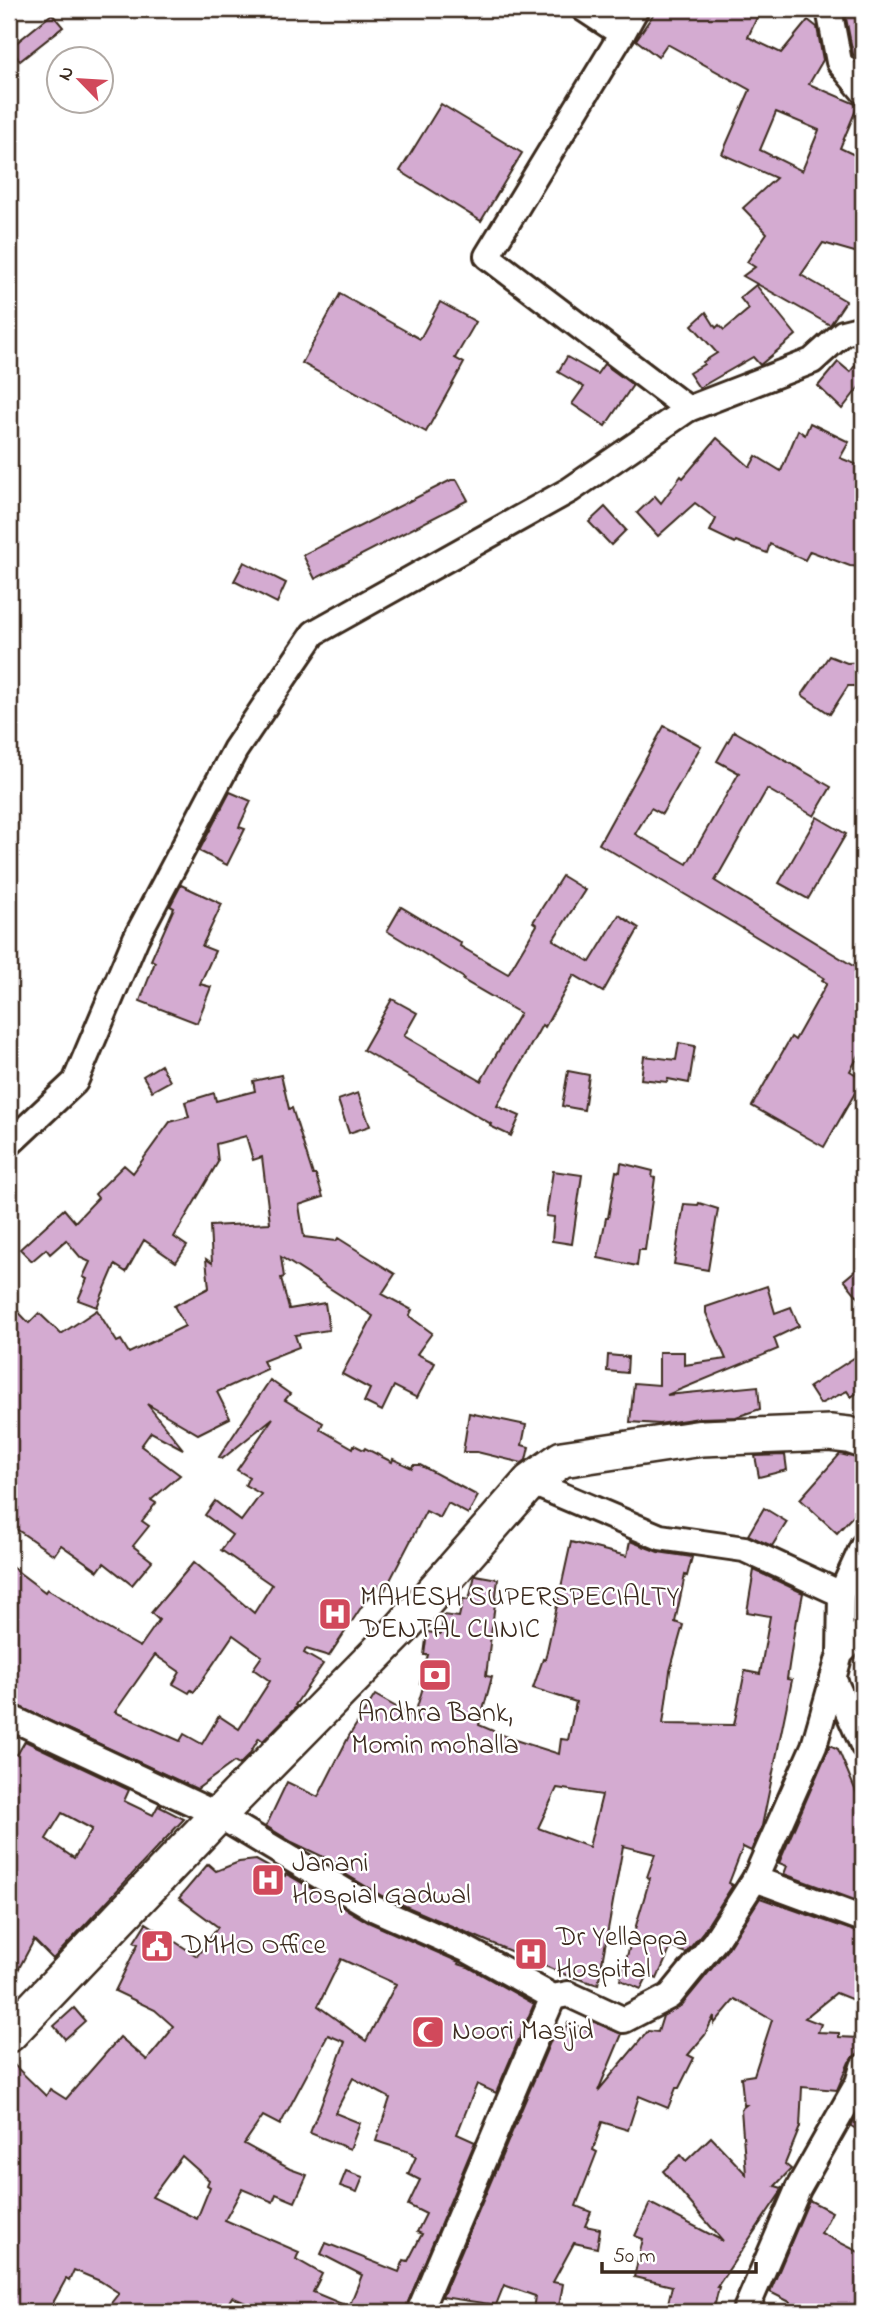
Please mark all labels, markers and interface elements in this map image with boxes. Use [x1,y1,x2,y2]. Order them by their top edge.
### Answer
north arrow [46,46,116,116]
text: N [52,62,82,85]
place label: MAHESH SUPERSPECIALTY DENTAL CLINIC [359,1578,679,1651]
hospital icon: MAHESH SUPERSPECIALTY DENTAL CLINIC [316,1595,354,1633]
bank icon: Andhra Bank, Momin mohalla [416,1656,454,1694]
place label: Andhra Bank, Momin mohalla [351,1694,519,1767]
place label: Janani Hospial Gadwal [292,1844,471,1917]
hospital icon: Janani Hospial Gadwal [249,1861,287,1899]
place label: Dr Yellappa Hospital [555,1918,688,1991]
place label: DMHO Office [181,1926,327,1967]
public building icon: DMHO Office [138,1927,176,1965]
hospital icon: Dr Yellappa Hospital [512,1935,550,1973]
place label: Noori Masjid [452,2012,594,2053]
mosque icon: Noori Masjid [409,2013,447,2051]
scale bar [602,2230,756,2274]
text: 50 m [613,2242,656,2272]

